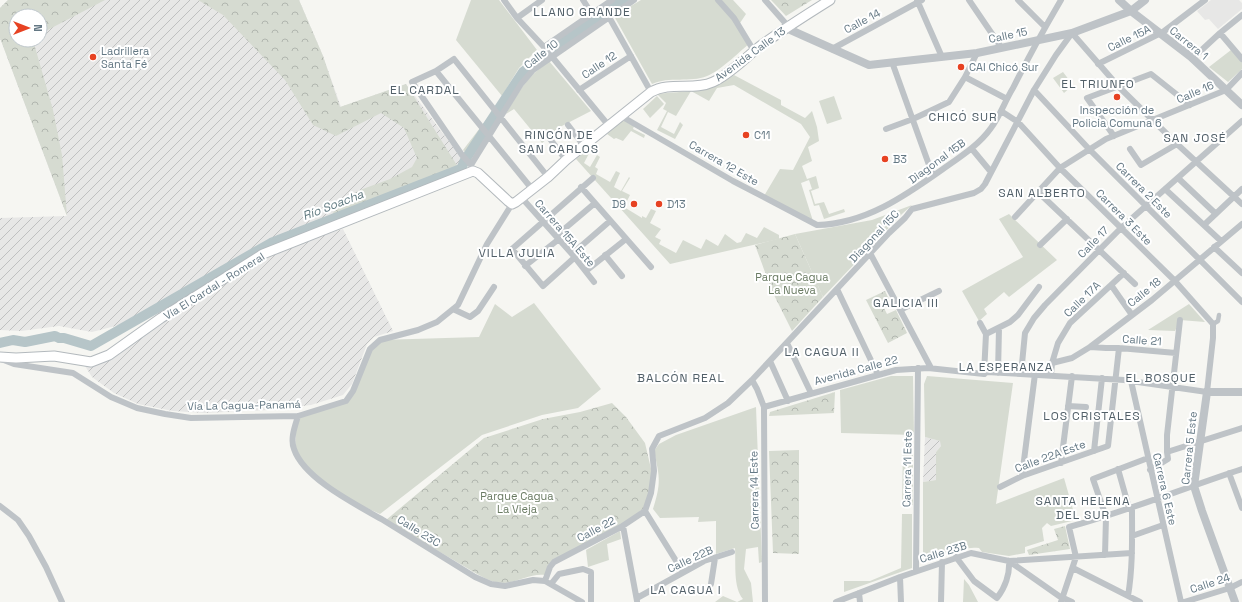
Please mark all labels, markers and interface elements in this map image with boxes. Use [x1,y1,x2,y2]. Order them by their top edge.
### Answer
district label: LLANO GRANDE [533,4,631,20]
street label: Calle 14 [841,5,883,36]
north arrow [8,8,48,48]
street label: Calle 15A [1105,22,1153,54]
street label: Avenida Calle 13 [712,23,788,84]
street label: Carrera 1 [1167,23,1211,63]
text: N [31,24,45,32]
street label: Calle 15 [987,24,1029,46]
street label: Calle 10 [521,36,561,72]
place label: Ladrillera Santa Fé [101,44,150,71]
street label: Calle 12 [579,48,620,82]
marker: Ladrillera Santa Fé [88,52,98,62]
place label: CAI Chicó Sur [969,60,1039,74]
marker: CAI Chicó Sur [956,62,966,72]
district label: EL TRIUNFO [1061,76,1135,92]
street label: Calle 16 [1174,78,1216,106]
district label: EL CARDAL [390,82,460,98]
marker: Inspección de Policia Comuna 6 [1112,92,1122,102]
place label: Inspección de Policia Comuna 6 [1072,103,1162,130]
district label: CHICÓ SUR [928,109,998,125]
district label: RINCÓN DE SAN CARLOS [519,127,599,157]
place label: C11 [754,128,770,142]
marker: C11 [741,130,751,140]
district label: SAN JOSÉ [1163,130,1227,146]
street label: Diagonal 15B [906,136,968,186]
street label: Carrera 12 Este [687,137,761,189]
place label: B3 [893,152,907,166]
marker: B3 [880,154,890,164]
street label: Carrera 2 Este [1113,159,1175,221]
district label: SAN ALBERTO [998,185,1086,201]
water label: Río Soacha [300,186,366,224]
street label: Carrera 3 Este [1093,186,1155,248]
street label: Carrera 15A Este [532,196,598,270]
place label: D9 [612,197,626,211]
place label: D13 [667,197,686,211]
marker: D9 [629,199,639,209]
marker: D13 [654,199,664,209]
street label: Diagonal 15C [846,207,902,265]
street label: Calle 17 [1074,223,1112,261]
district label: VILLA JULIA [478,245,556,261]
street label: Vía El Cardal - Romeral [161,249,267,323]
park label: Parque Cagua La Nueva [755,270,829,297]
street label: Calle 18 [1124,274,1164,310]
street label: Calle 17A [1061,278,1103,320]
district label: GALICIA III [873,295,939,311]
street label: Calle 21 [1122,332,1162,348]
district label: LA CAGUA II [784,344,860,360]
street label: Avenida Calle 22 [813,352,900,388]
district label: LA ESPERANZA [959,359,1053,375]
district label: BALCÓN REAL [637,370,725,386]
district label: EL BOSQUE [1125,370,1197,386]
street label: Vía La Cagua-Panamá [187,397,302,413]
district label: LOS CRISTALES [1043,408,1141,424]
street label: Carrera 5 Este [1178,411,1200,485]
street label: Carrera 11 Este [899,431,915,507]
street label: Calle 22A Este [1013,437,1087,475]
street label: Carrera 14 Este [746,451,762,529]
street label: Carrera 6 Este [1150,451,1180,527]
park label: Parque Cagua La Vieja [480,489,554,516]
district label: SANTA HELENA DEL SUR [1036,493,1130,523]
street label: Calle 23C [395,512,443,550]
street label: Calle 22 [574,513,618,545]
street label: Calle 23B [918,538,968,566]
street label: Calle 22B [665,542,715,576]
street label: Calle 24 [1188,570,1232,596]
district label: LA CAGUA I [650,582,722,598]

